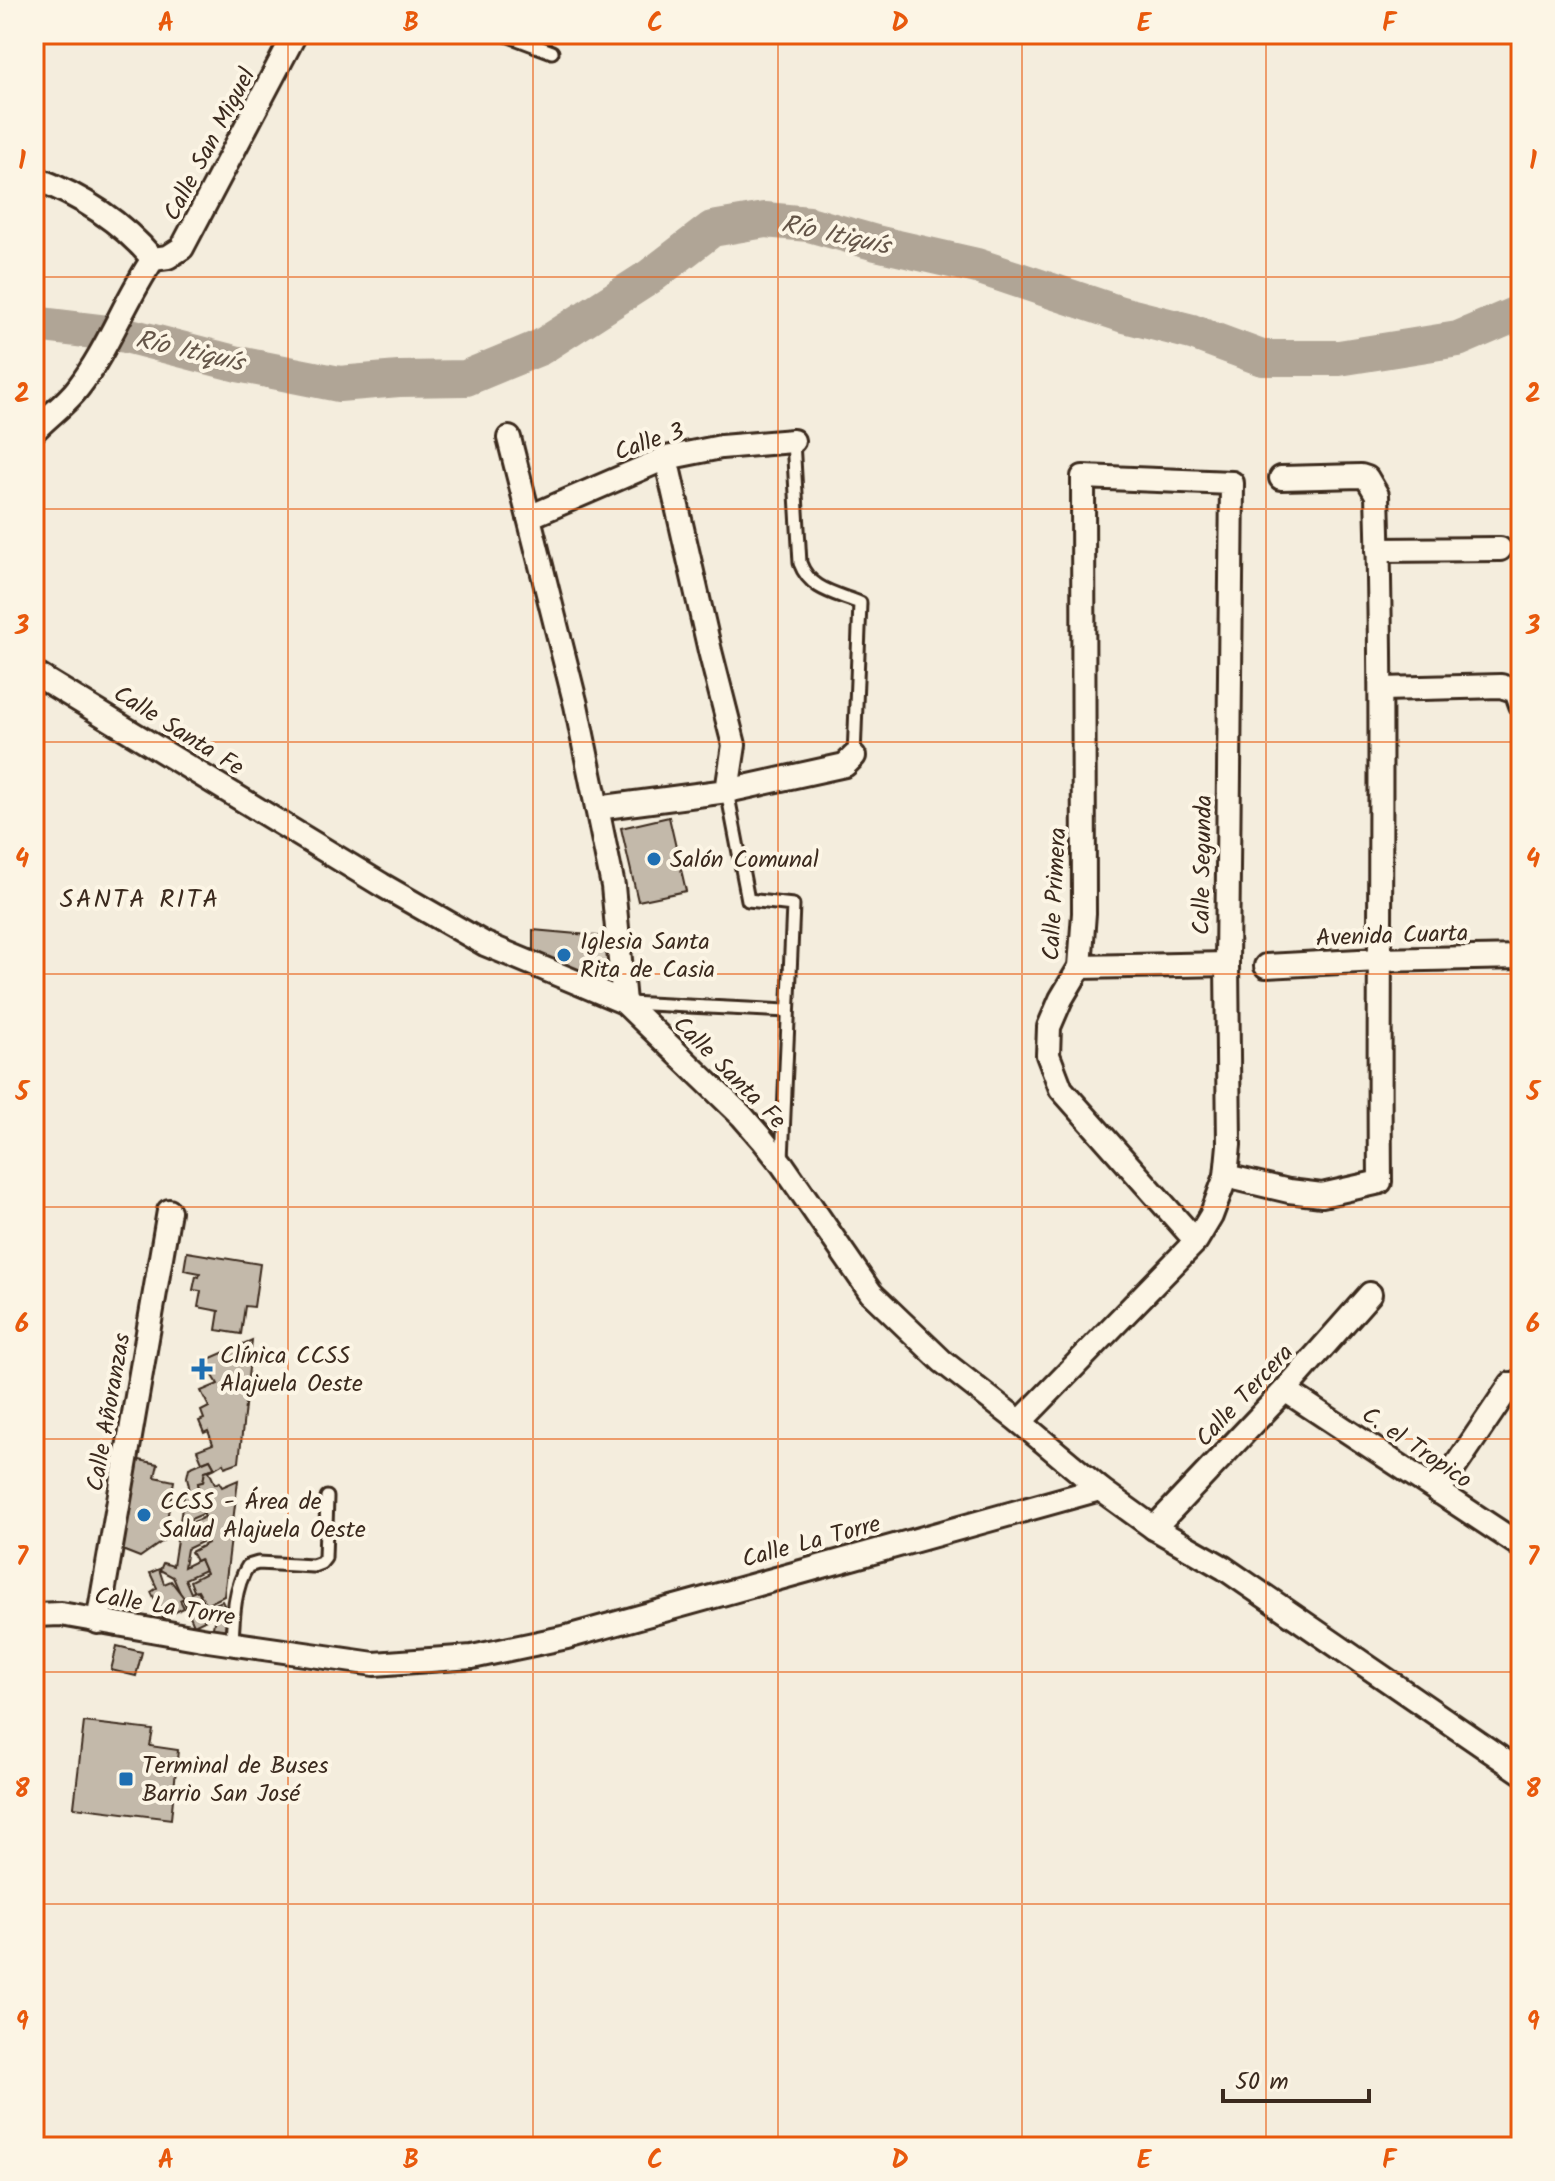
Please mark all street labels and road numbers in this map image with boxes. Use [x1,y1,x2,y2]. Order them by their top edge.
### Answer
street label: Calle San Miguel [154,61,267,228]
street label: Calle 3 [609,412,690,473]
street label: Calle Santa Fe [105,675,252,787]
street label: Calle Segunda [1183,795,1224,936]
street label: Calle Primera [1033,826,1078,962]
street label: Avenida Cuarta [1315,914,1469,959]
street label: Calle Santa Fe [663,1007,795,1139]
street label: Calle Añoranzas [76,1330,143,1494]
street label: Calle Tercera [1186,1335,1304,1457]
street label: C. el Tropico [1353,1397,1480,1500]
street label: Calle La Torre [738,1505,885,1580]
street label: Calle La Torre [91,1577,238,1638]

